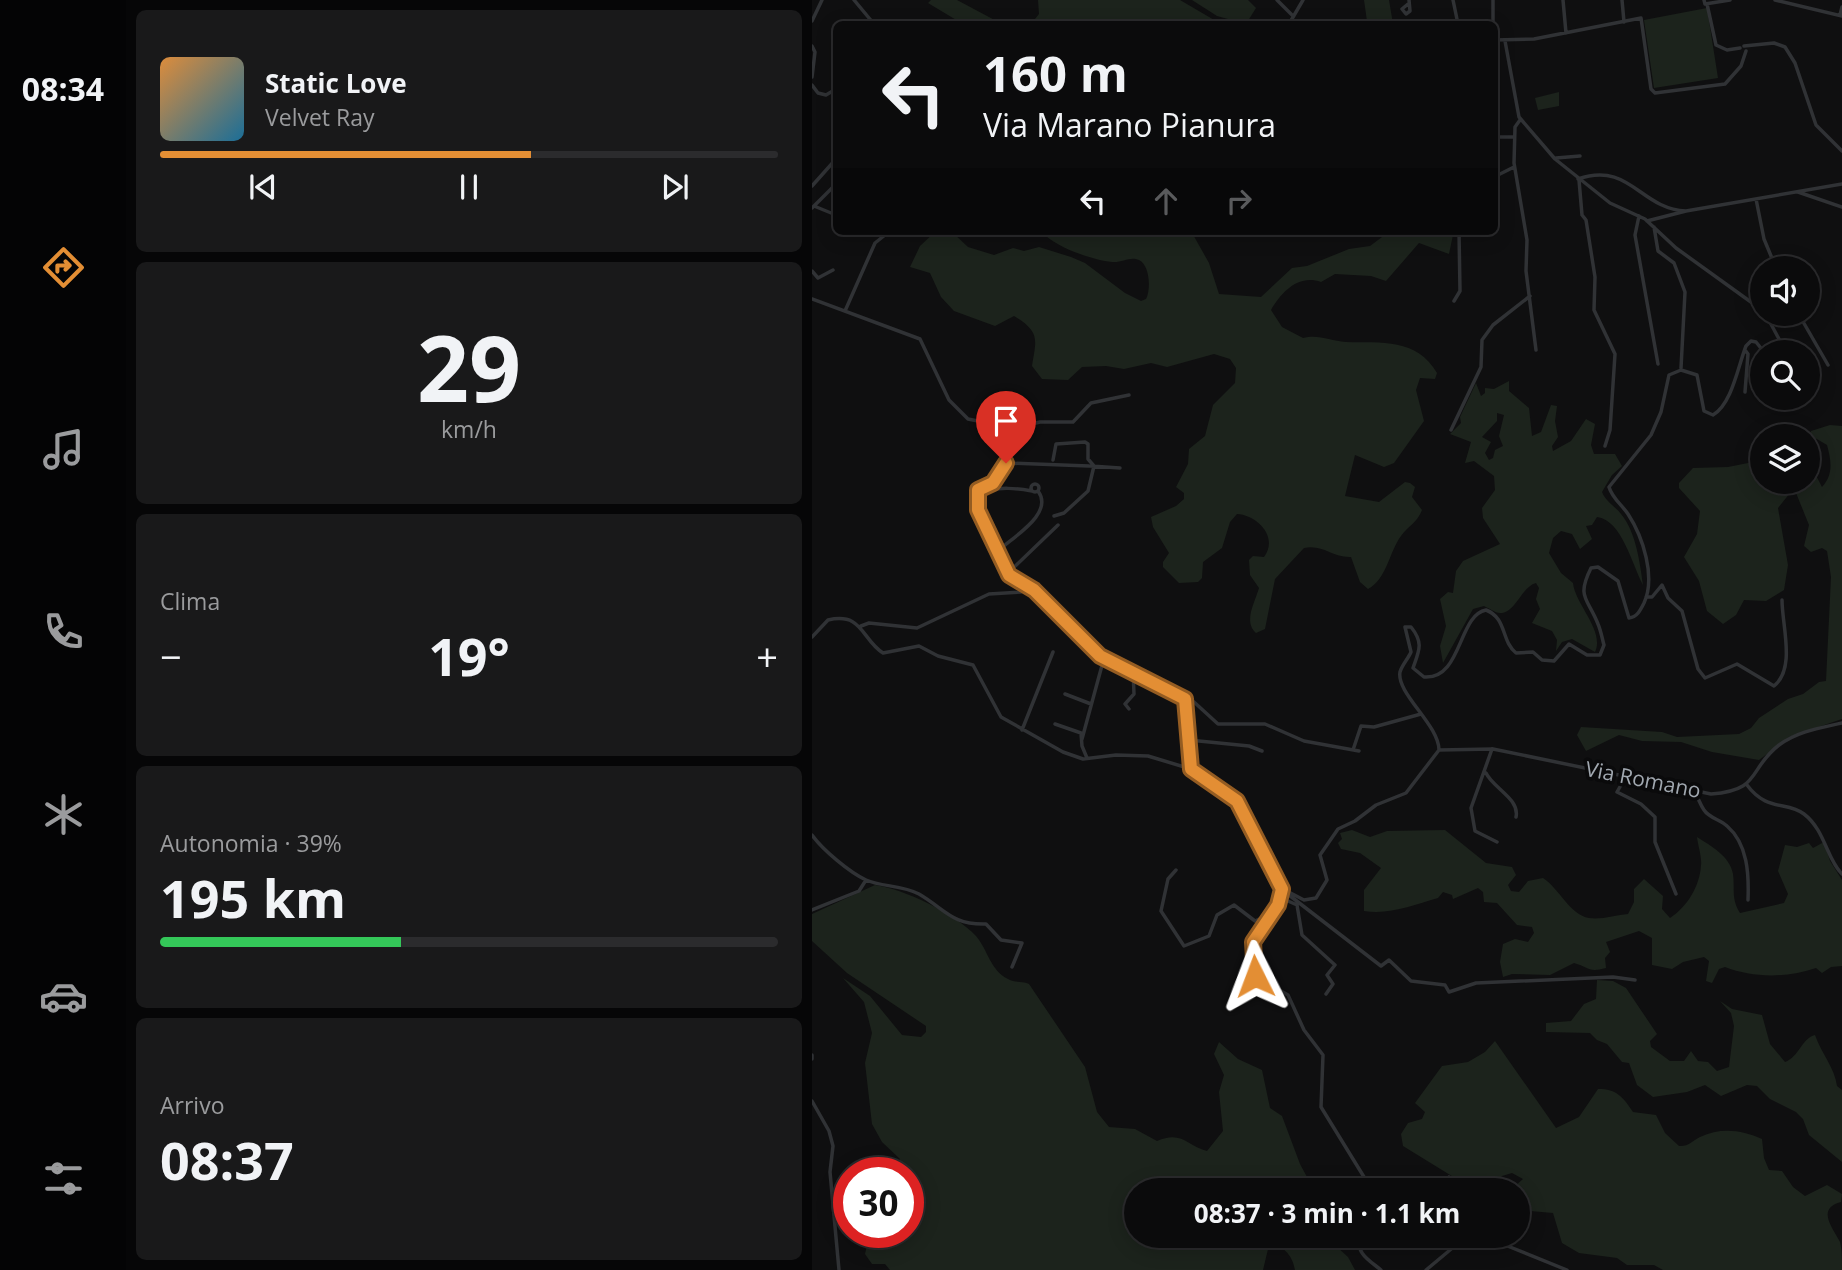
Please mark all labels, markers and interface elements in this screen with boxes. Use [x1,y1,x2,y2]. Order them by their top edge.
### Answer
text: 160 m [983,40,1128,106]
icon: left [868,49,959,140]
text: Static Love [265,65,407,101]
text: 08:34 [22,67,104,110]
text: Velvet Ray [265,101,375,133]
text: Via Marano Pianura [983,103,1276,146]
icon: previous [244,168,282,206]
icon: pause [450,168,488,206]
icon: next [656,168,694,206]
icon: left [1074,182,1112,220]
icon: ahead [1147,182,1185,220]
icon: right [1220,182,1258,220]
icon: directions [39,243,88,292]
map controls [1750,256,1820,494]
button: sound [1750,256,1820,326]
text: 29 [417,305,521,429]
button: search [1750,340,1820,410]
pin [976,391,1036,463]
icon: arrive [987,402,1025,440]
text: km/h [441,413,497,445]
button: layers [1750,424,1820,494]
icon: music [39,425,88,474]
text: Clima [160,585,220,617]
icon: phone [39,607,88,656]
text: 19° [428,620,510,691]
text: − [160,630,182,682]
text: + [756,630,778,682]
street label: Via Romano [1583,754,1703,804]
icon: climate [39,790,88,839]
text: Autonomia · 39% [160,827,342,859]
text: 195 km [160,862,346,933]
position arrow [1218,939,1292,1013]
icon: car [39,972,88,1021]
text: Arrivo [160,1089,224,1121]
text: 08:37 [160,1124,294,1195]
icon: filters [39,1154,88,1203]
speed limit sign: 30 [833,1157,924,1248]
text: 08:37 · 3 min · 1.1 km [1194,1195,1460,1231]

